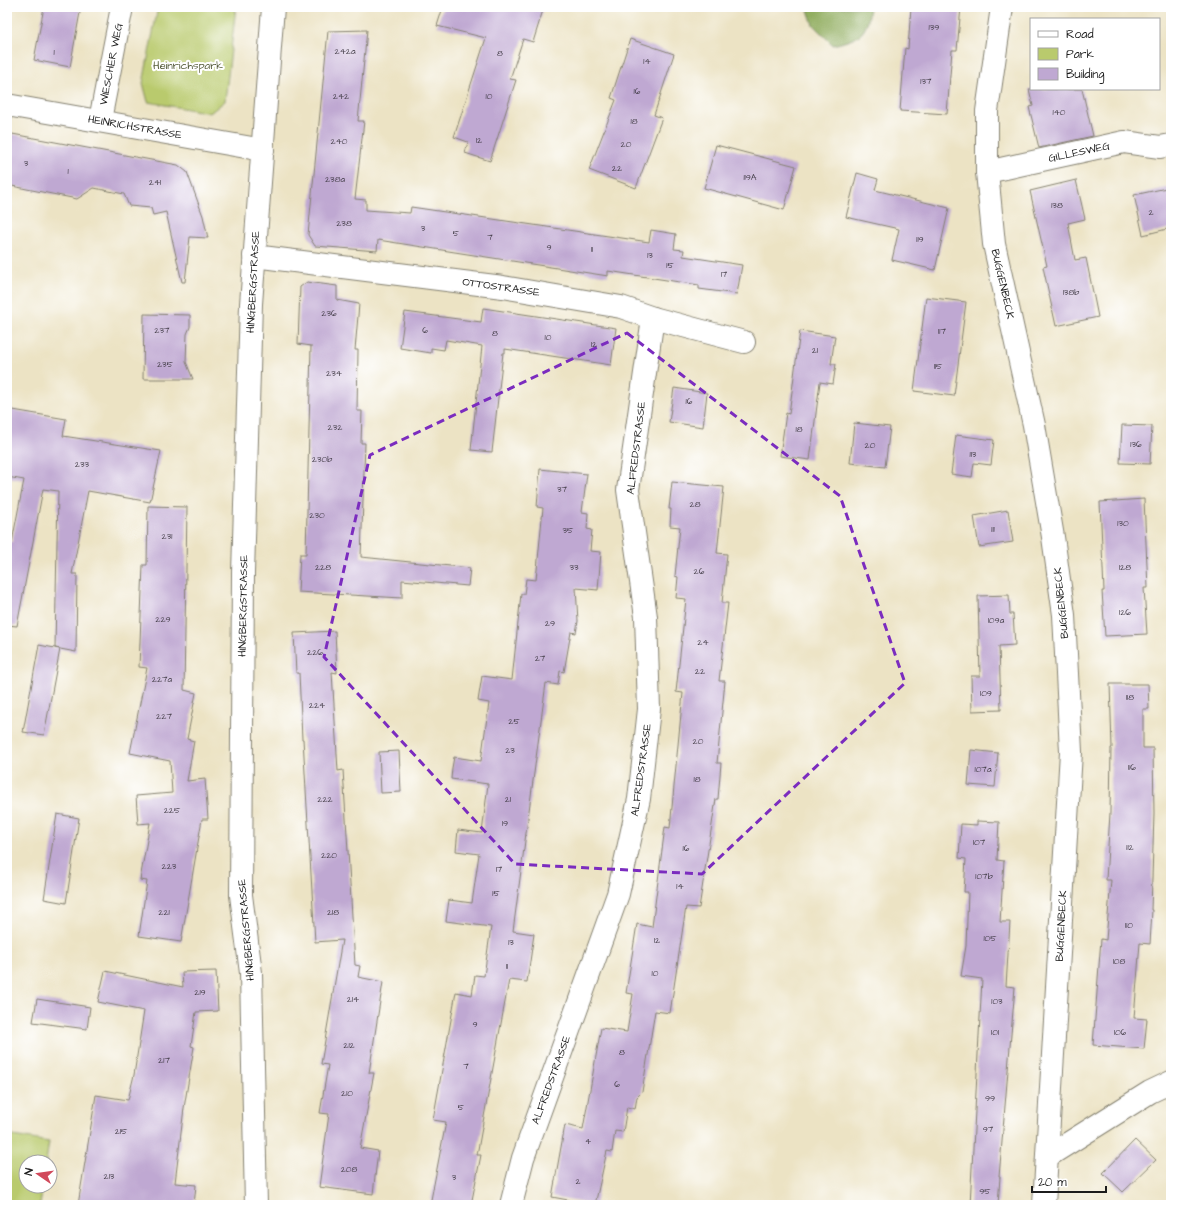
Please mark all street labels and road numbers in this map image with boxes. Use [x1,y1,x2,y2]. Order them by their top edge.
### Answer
street label: WIESCHER WEG [96,21,126,106]
street label: HEINRICHSTRASSE [87,111,184,143]
street label: GILLESWEG [1047,138,1112,166]
street label: HINGBERGSTRASSE [243,230,263,333]
street label: BUGGENBECK [988,248,1018,321]
street label: OTTOSTRASSE [461,274,541,300]
street label: ALFREDSTRASSE [623,400,649,495]
street label: HINGBERGSTRASSE [235,554,251,657]
street label: BUGGENBECK [1050,566,1072,639]
street label: ALFREDSTRASSE [627,722,655,817]
street label: HINGBERGSTRASSE [234,878,258,982]
street label: BUGGENBECK [1052,890,1070,962]
street label: ALFREDSTRASSE [528,1033,574,1126]

